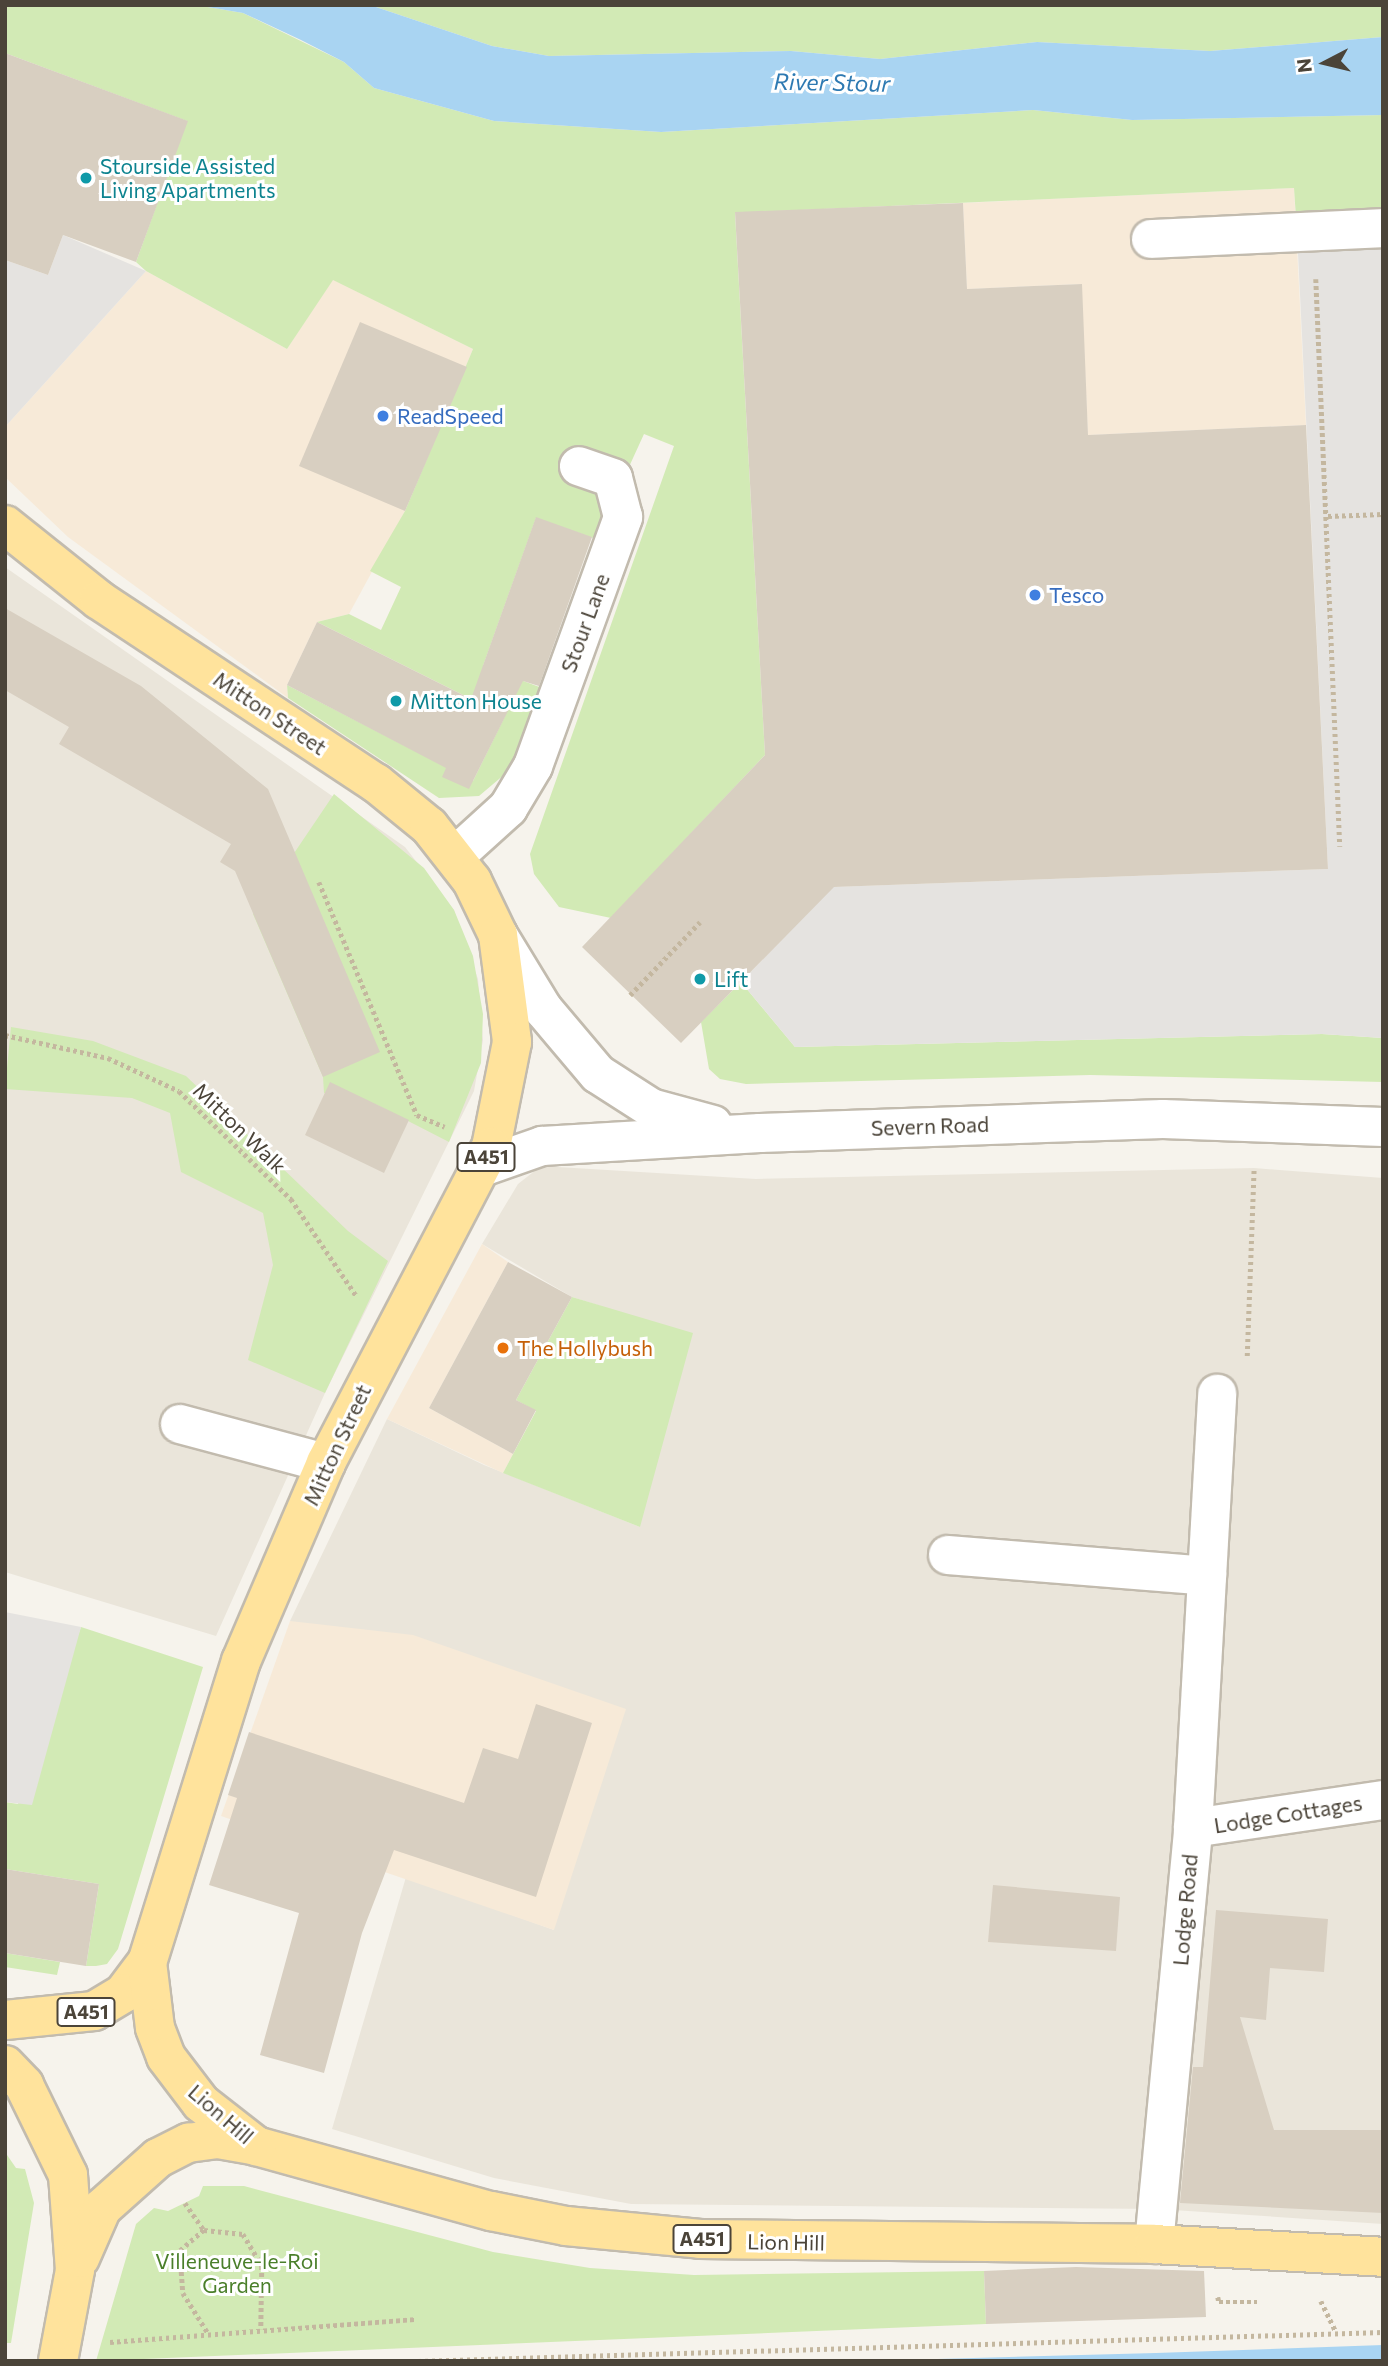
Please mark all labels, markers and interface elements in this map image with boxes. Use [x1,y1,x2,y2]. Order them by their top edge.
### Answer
north arrow [1290,28,1360,98]
text: N [1291,57,1316,74]
water label: River Stour [773,67,891,97]
place label: Stourside Assisted Living Apartments [100,153,276,203]
marker: Stourside Assisted Living Apartments [78,170,94,186]
place label: ReadSpeed [397,403,504,429]
marker: ReadSpeed [375,408,391,424]
street label: Stour Lane [555,570,615,676]
place label: Tesco [1049,582,1104,608]
marker: Tesco [1027,587,1043,603]
street label: Mitton Street [209,666,331,760]
place label: Mitton House [410,688,542,714]
marker: Mitton House [388,693,404,709]
place label: Lift [714,966,748,992]
marker: Lift [692,971,708,987]
street label: Mitton Walk [188,1078,292,1178]
street label: Severn Road [871,1111,989,1141]
road number: A451 [456,1142,516,1172]
place label: The Hollybush [517,1335,653,1361]
marker: The Hollybush [495,1340,511,1356]
street label: Mitton Street [298,1381,376,1509]
street label: Lodge Cottages [1212,1790,1364,1838]
street label: Lodge Road [1168,1853,1202,1967]
road number: A451 [56,1996,116,2028]
street label: Lion Hill [183,2079,259,2149]
road number: A451 [672,2224,732,2254]
street label: Lion Hill [747,2229,825,2255]
park label: Villeneuve-le-Roi Garden [155,2248,319,2298]

